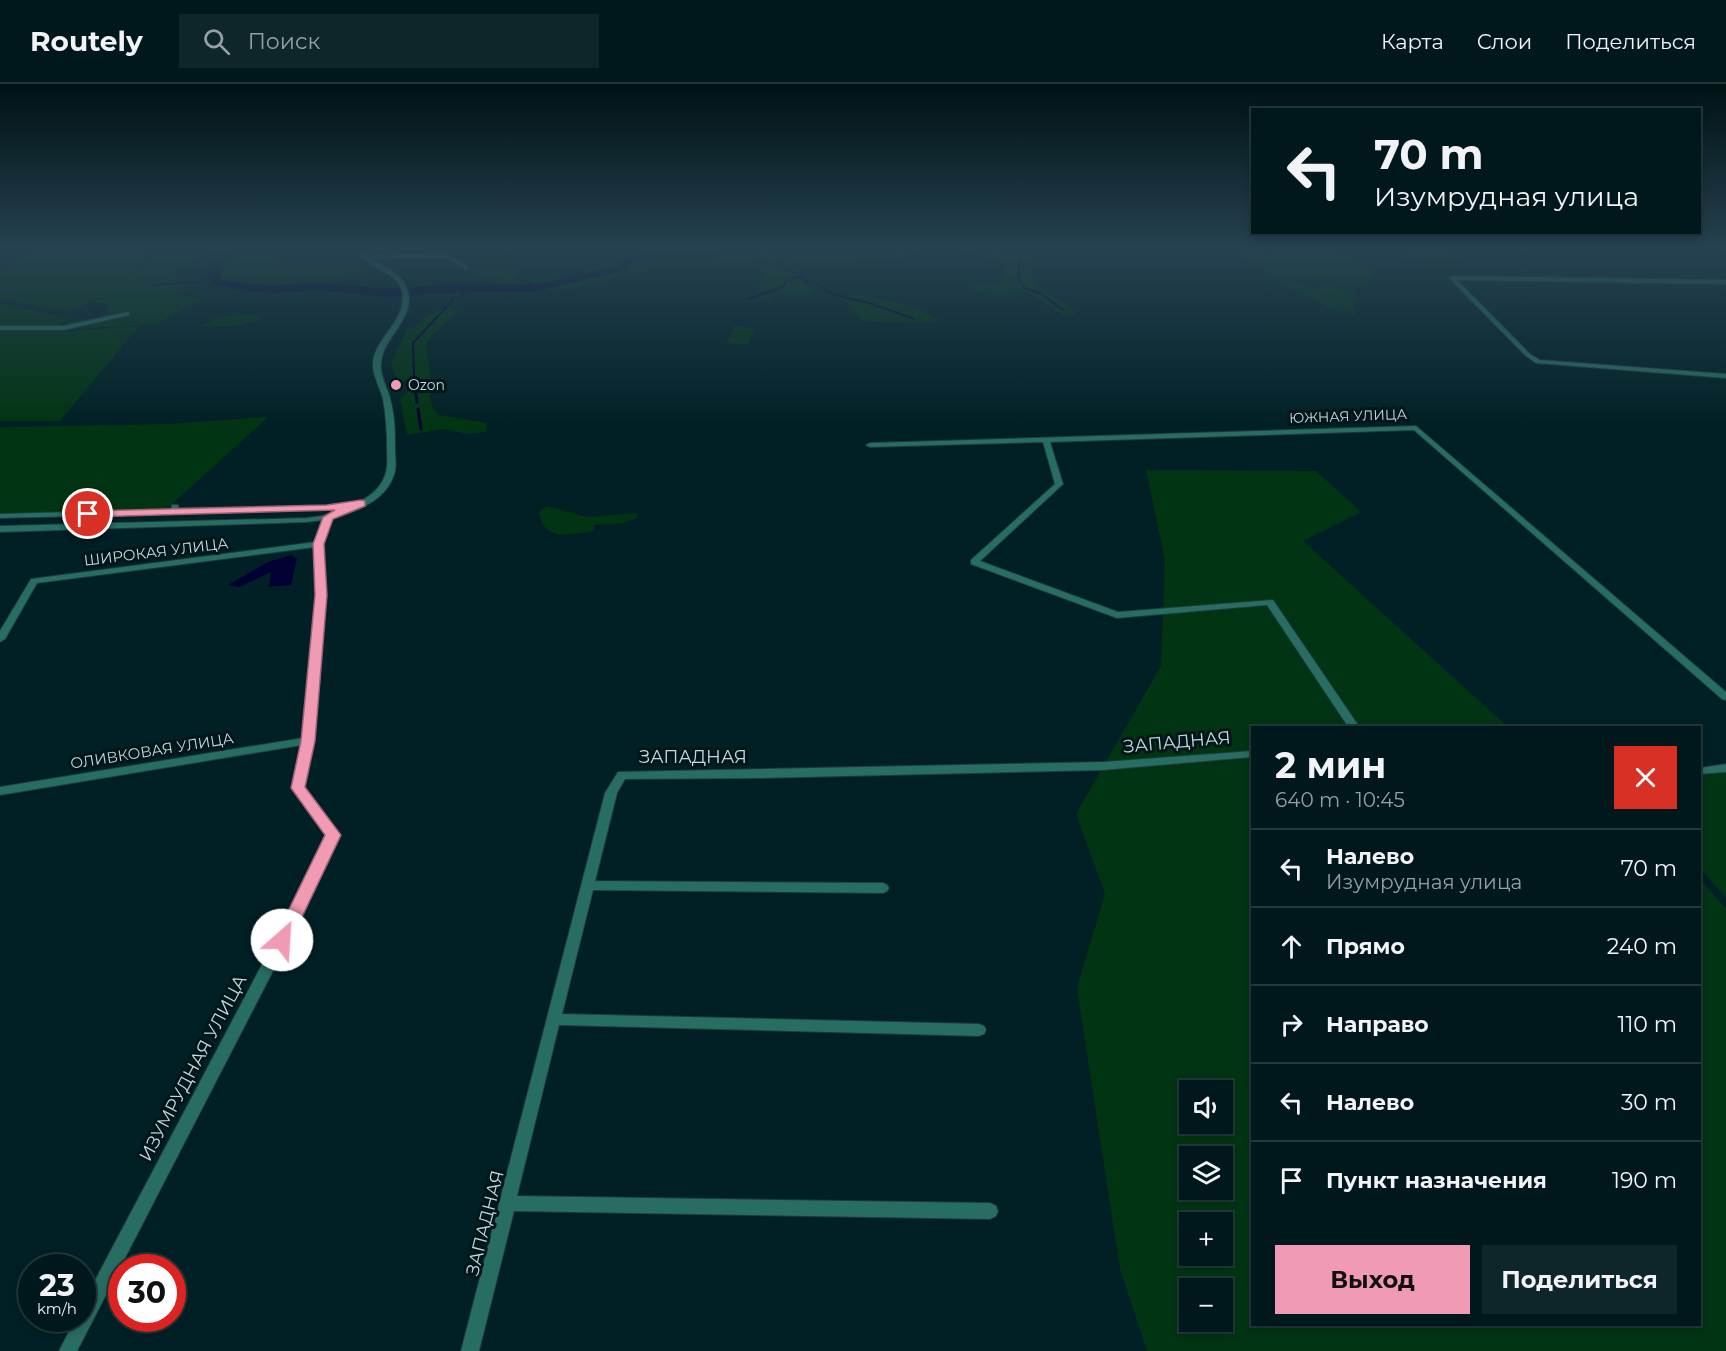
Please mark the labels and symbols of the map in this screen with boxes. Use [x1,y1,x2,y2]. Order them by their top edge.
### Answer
place label: Ozon [408,376,445,394]
marker: Ozon [389,378,403,392]
street label: ЮЖНАЯ УЛИЦА [1289,405,1408,427]
pin [62,488,113,539]
street label: ШИРОКАЯ УЛИЦА [83,533,229,570]
street label: ЗАПАДНАЯ [1122,726,1232,758]
street label: ОЛИВКОВАЯ УЛИЦА [69,728,235,773]
street label: ЗАПАДНАЯ [639,746,747,768]
position arrow [250,908,314,972]
street label: ИЗУМРУДНАЯ УЛИЦА [134,970,252,1165]
street label: ЗАПАДНАЯ [461,1168,509,1278]
speed limit sign: 30 [108,1254,186,1332]

